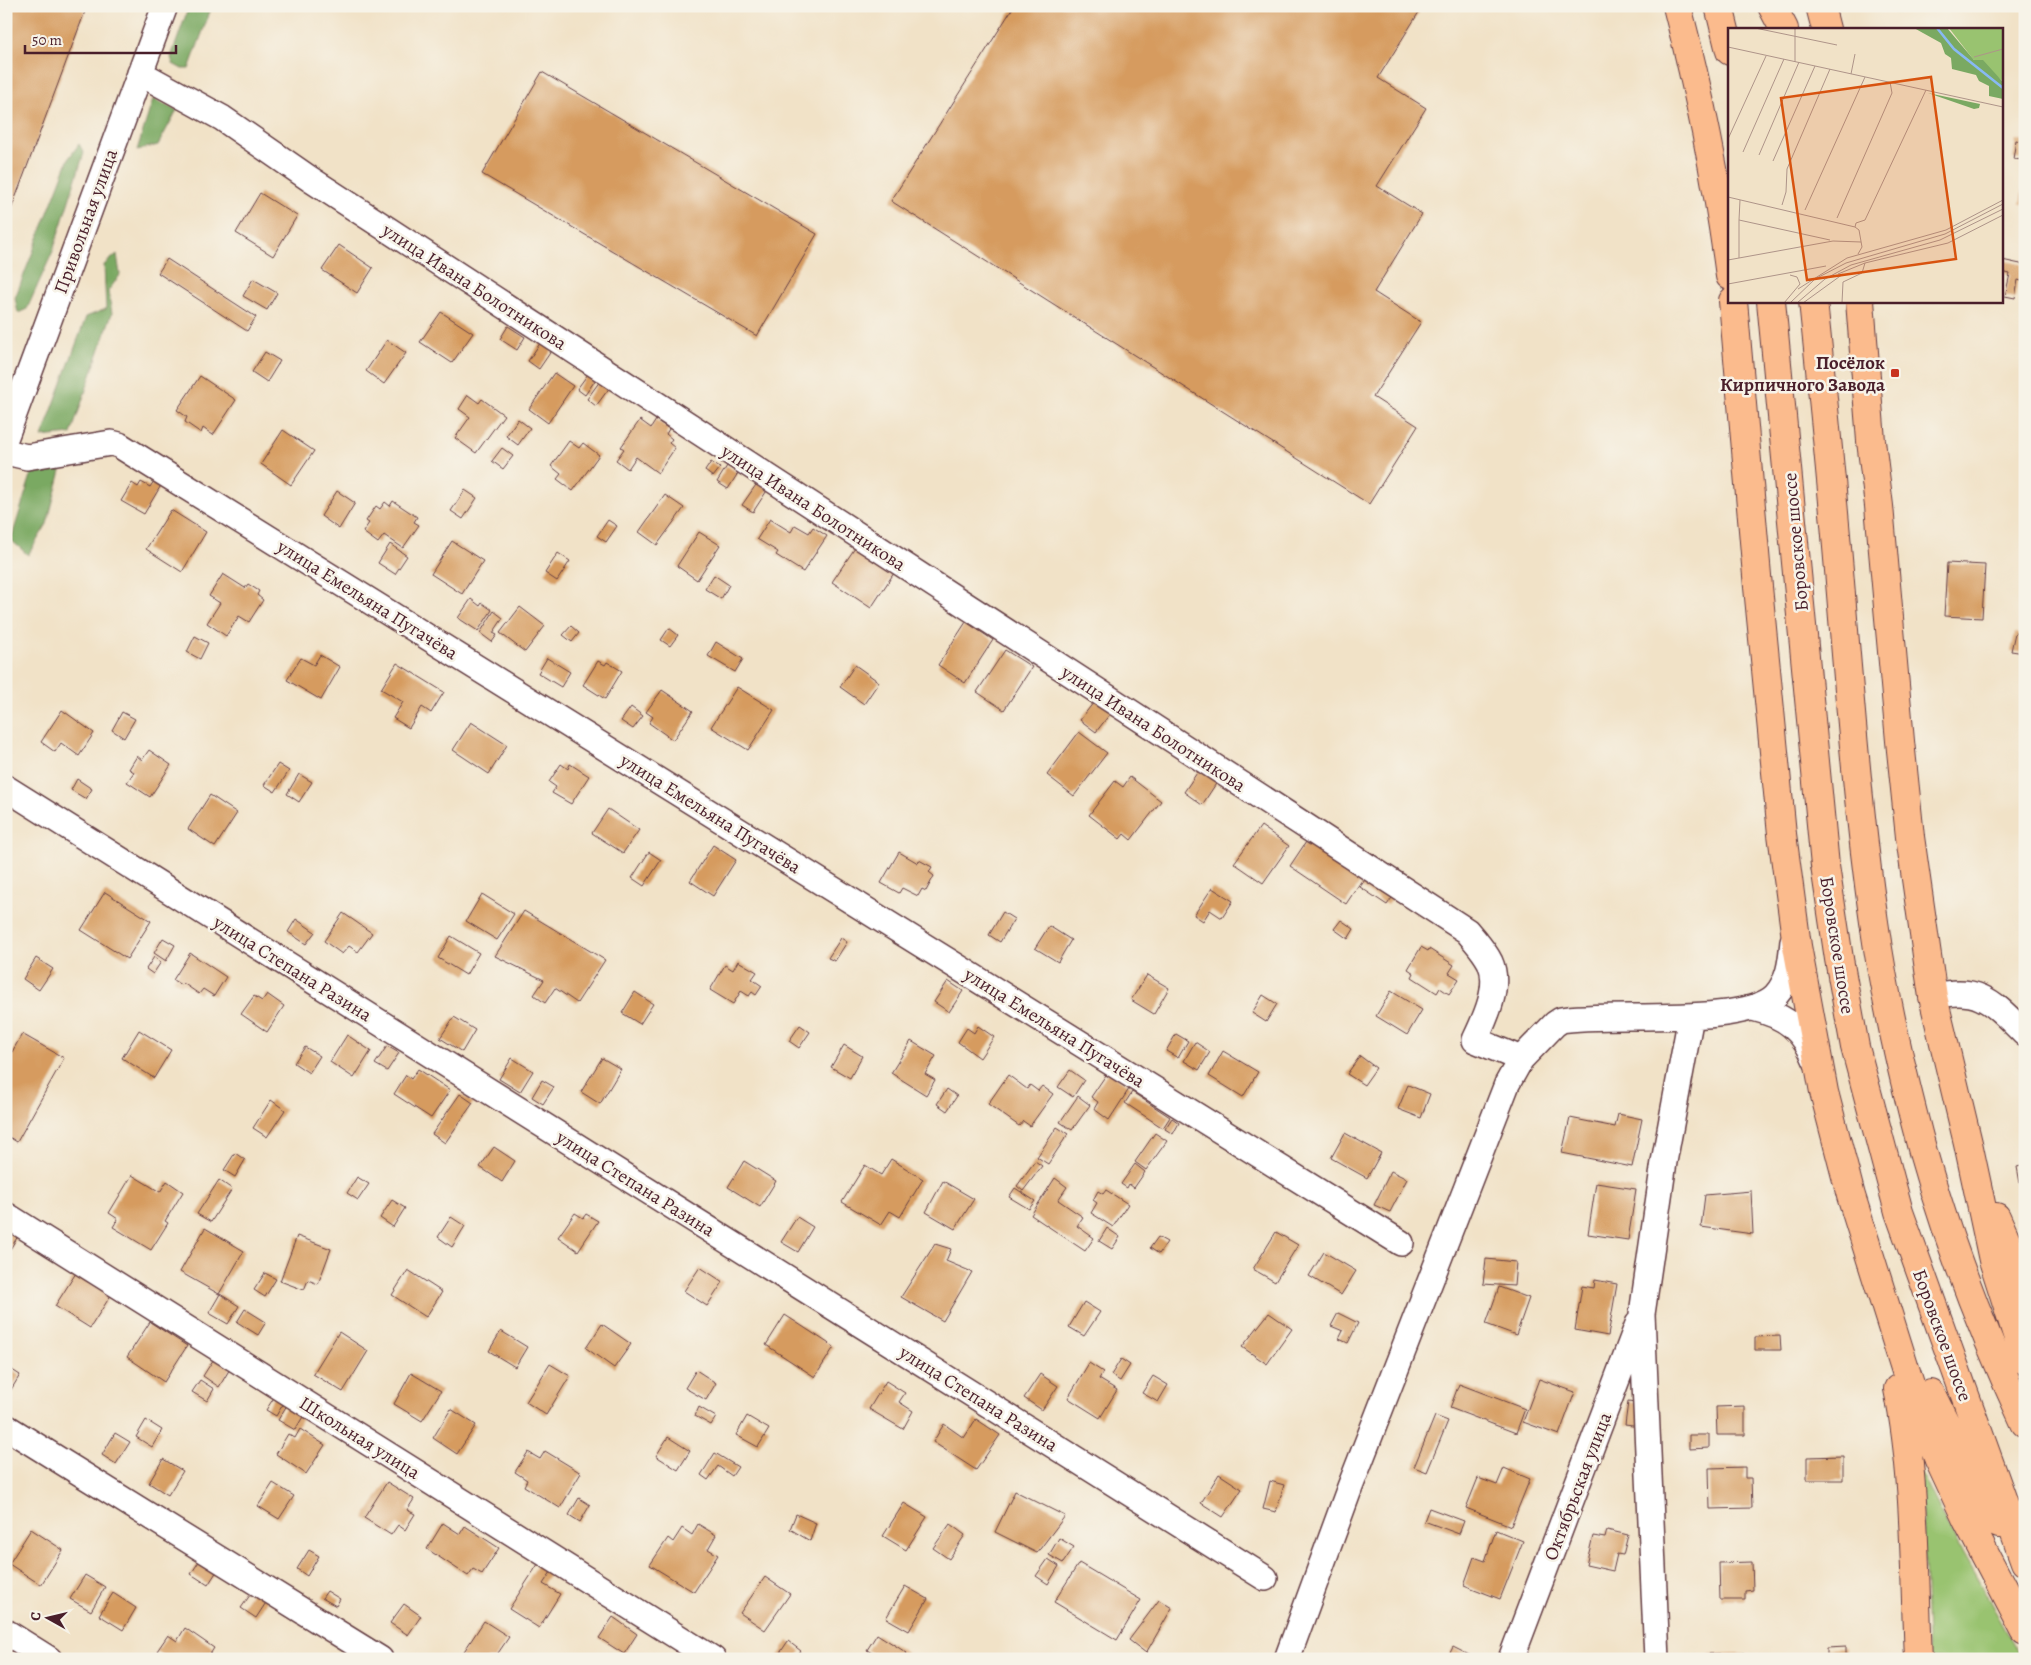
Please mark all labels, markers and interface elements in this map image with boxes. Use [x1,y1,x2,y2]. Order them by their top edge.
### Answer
scale bar [25,22,176,54]
inset map [1728,28,2004,302]
text: 50 m [32,30,62,50]
street label: Привольная улица [48,145,124,297]
street label: улица Ивана Болотникова [376,217,572,356]
place label: Посёлок Кирпичного Завода [1720,350,1886,398]
marker: Посёлок Кирпичного Завода [1889,367,1901,379]
street label: улица Ивана Болотникова [715,438,911,577]
street label: Боровское шоссе [1777,472,1815,612]
street label: улица Емельяна Пугачёва [271,533,463,666]
street label: улица Ивана Болотникова [1055,659,1251,798]
street label: улица Емельяна Пугачёва [614,747,806,880]
street label: Боровское шоссе [1813,874,1861,1016]
street label: улица Степана Разина [207,909,377,1028]
street label: улица Емельяна Пугачёва [958,961,1150,1094]
street label: улица Степана Разина [550,1124,720,1243]
street label: Боровское шоссе [1906,1266,1978,1405]
street label: улица Степана Разина [893,1339,1063,1458]
street label: Школьная улица [294,1390,425,1486]
street label: Октябрьская улица [1538,1408,1618,1564]
north arrow [22,1592,72,1642]
text: С [26,1610,46,1622]

